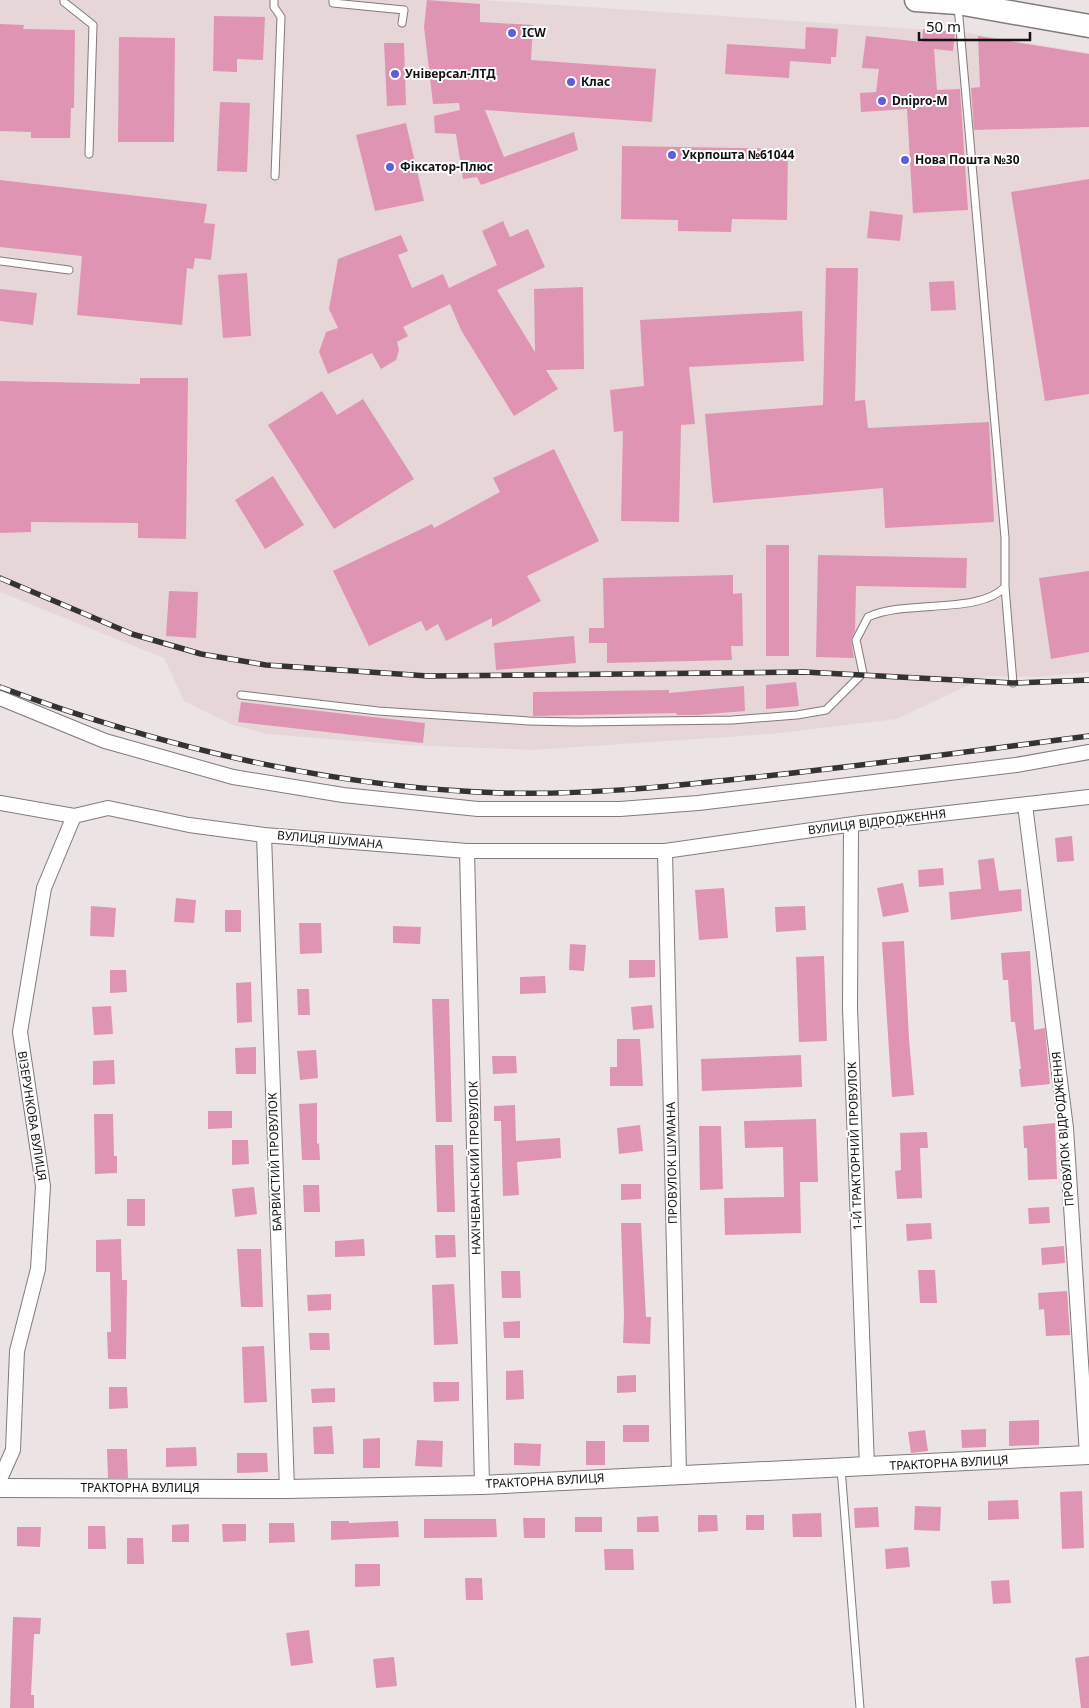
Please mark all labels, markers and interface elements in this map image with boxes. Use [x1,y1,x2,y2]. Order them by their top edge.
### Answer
scale bar [919,10,1030,42]
text: 50 m [926,16,961,36]
place label: ICW [522,24,546,41]
marker: ICW [506,27,518,39]
place label: Універсал-ЛТД [405,65,496,82]
marker: Універсал-ЛТД [389,68,401,80]
place label: Клас [581,73,610,90]
marker: Клас [565,76,577,88]
place label: Dnipro-M [892,92,948,109]
marker: Dnipro-M [876,95,888,107]
place label: Укрпошта №61044 [682,146,794,163]
marker: Укрпошта №61044 [666,149,678,161]
place label: Нова Пошта №30 [915,151,1020,168]
marker: Нова Пошта №30 [899,154,911,166]
place label: Фіксатор-Плюс [400,158,493,175]
marker: Фіксатор-Плюс [384,161,396,173]
street label: ВУЛИЦЯ ВІДРОДЖЕННЯ [807,805,947,838]
street label: ВУЛИЦЯ ШУМАНА [276,826,384,853]
street label: ВІЗЕРУНКОВА ВУЛИЦЯ [14,1050,51,1182]
street label: ПРОВУЛОК ВІДРОДЖЕННЯ [1047,1051,1078,1207]
street label: 1-Й ТРАКТОРНИЙ ПРОВУЛОК [843,1061,866,1231]
street label: НАХІЧЕВАНСЬКИЙ ПРОВУЛОК [464,1080,485,1255]
street label: БАРВИСТИЙ ПРОВУЛОК [264,1092,285,1232]
street label: ПРОВУЛОК ШУМАНА [662,1101,681,1224]
street label: ТРАКТОРНА ВУЛИЦЯ [889,1451,1009,1474]
street label: ТРАКТОРНА ВУЛИЦЯ [485,1469,605,1492]
street label: ТРАКТОРНА ВУЛИЦЯ [80,1479,200,1496]

